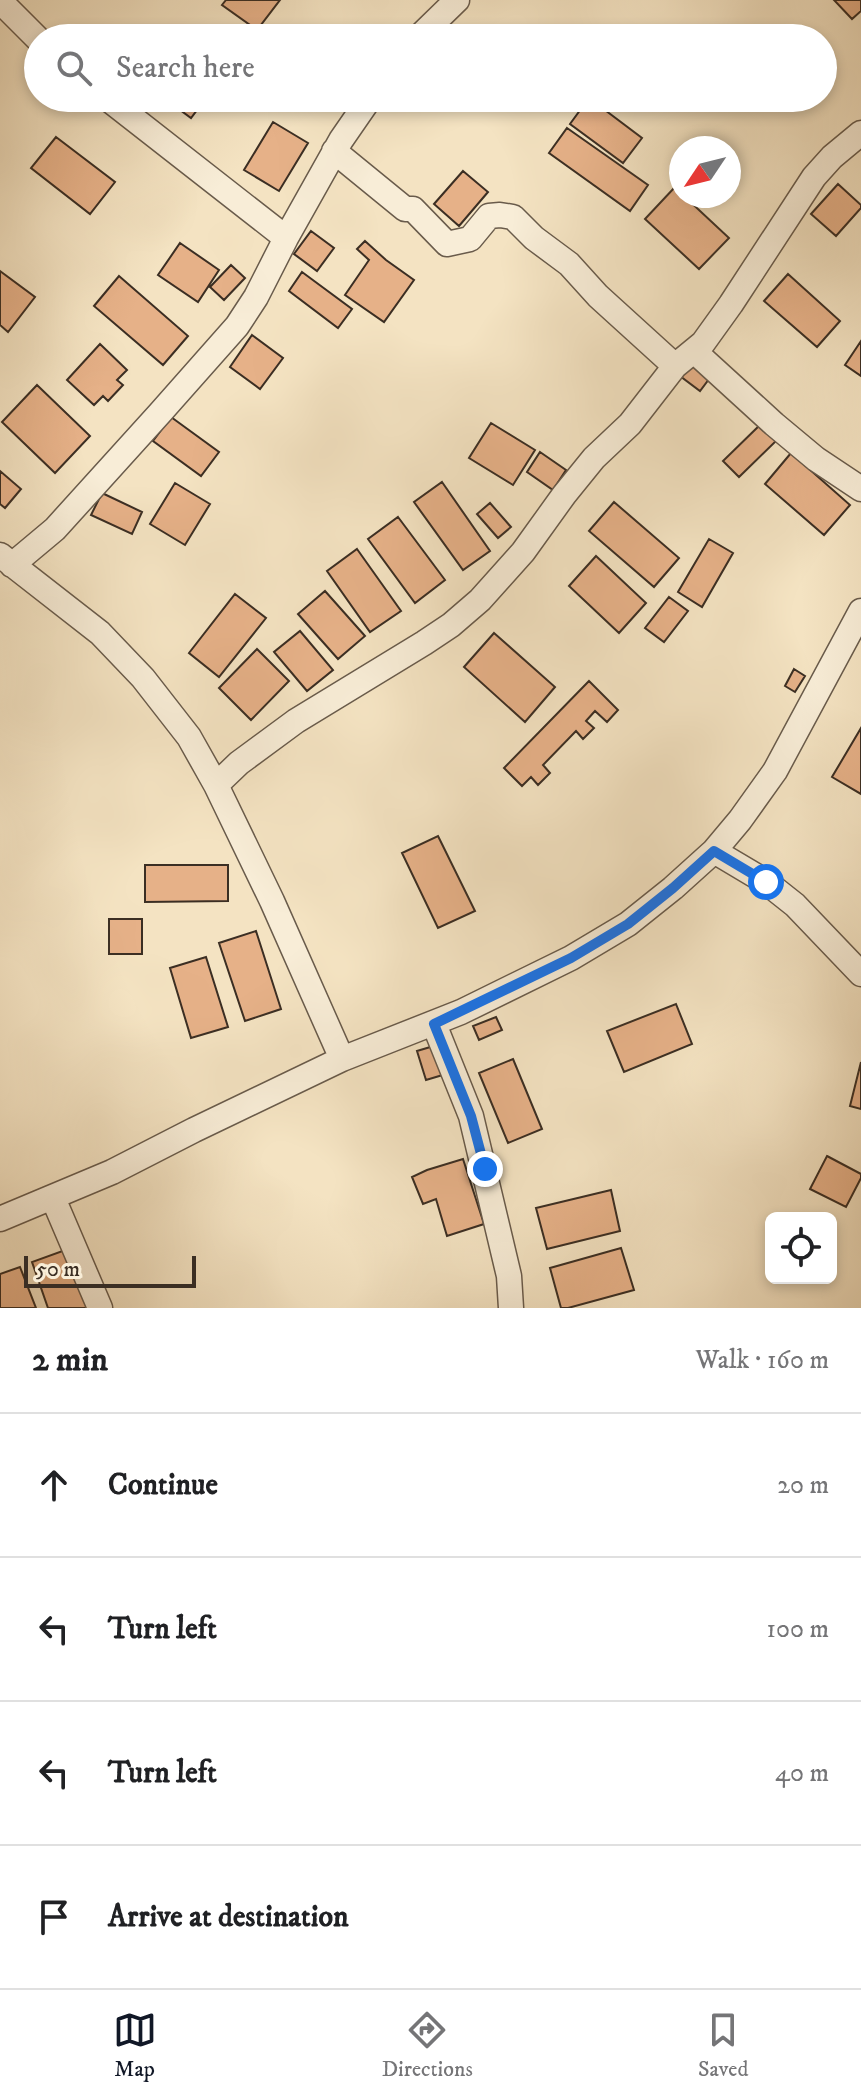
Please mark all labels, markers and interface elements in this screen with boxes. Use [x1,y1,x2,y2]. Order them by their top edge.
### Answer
search box [24,24,837,112]
icon: search [52,46,96,90]
text: Search here [116,50,255,87]
north arrow [669,136,741,208]
route start [748,864,784,900]
route end [467,1151,503,1187]
map controls [765,1212,837,1284]
button: locate [765,1212,837,1284]
scale bar [24,1252,196,1288]
text: 50 m [36,1256,80,1283]
text: 2 min [32,1339,108,1381]
text: Walk · 160 m [696,1344,829,1377]
icon: ahead [32,1463,76,1507]
text: Continue [108,1467,218,1504]
text: 20 m [777,1469,829,1502]
icon: left [32,1607,76,1651]
text: Turn left [108,1611,217,1648]
text: 100 m [766,1613,829,1646]
icon: left [32,1751,76,1795]
text: Turn left [108,1755,217,1792]
text: 40 m [775,1757,829,1790]
icon: arrive [32,1895,76,1939]
text: Arrive at destination [108,1899,349,1936]
tab: Map [113,2008,157,2083]
tab: Directions [382,2008,473,2083]
tab: Saved [698,2008,748,2083]

